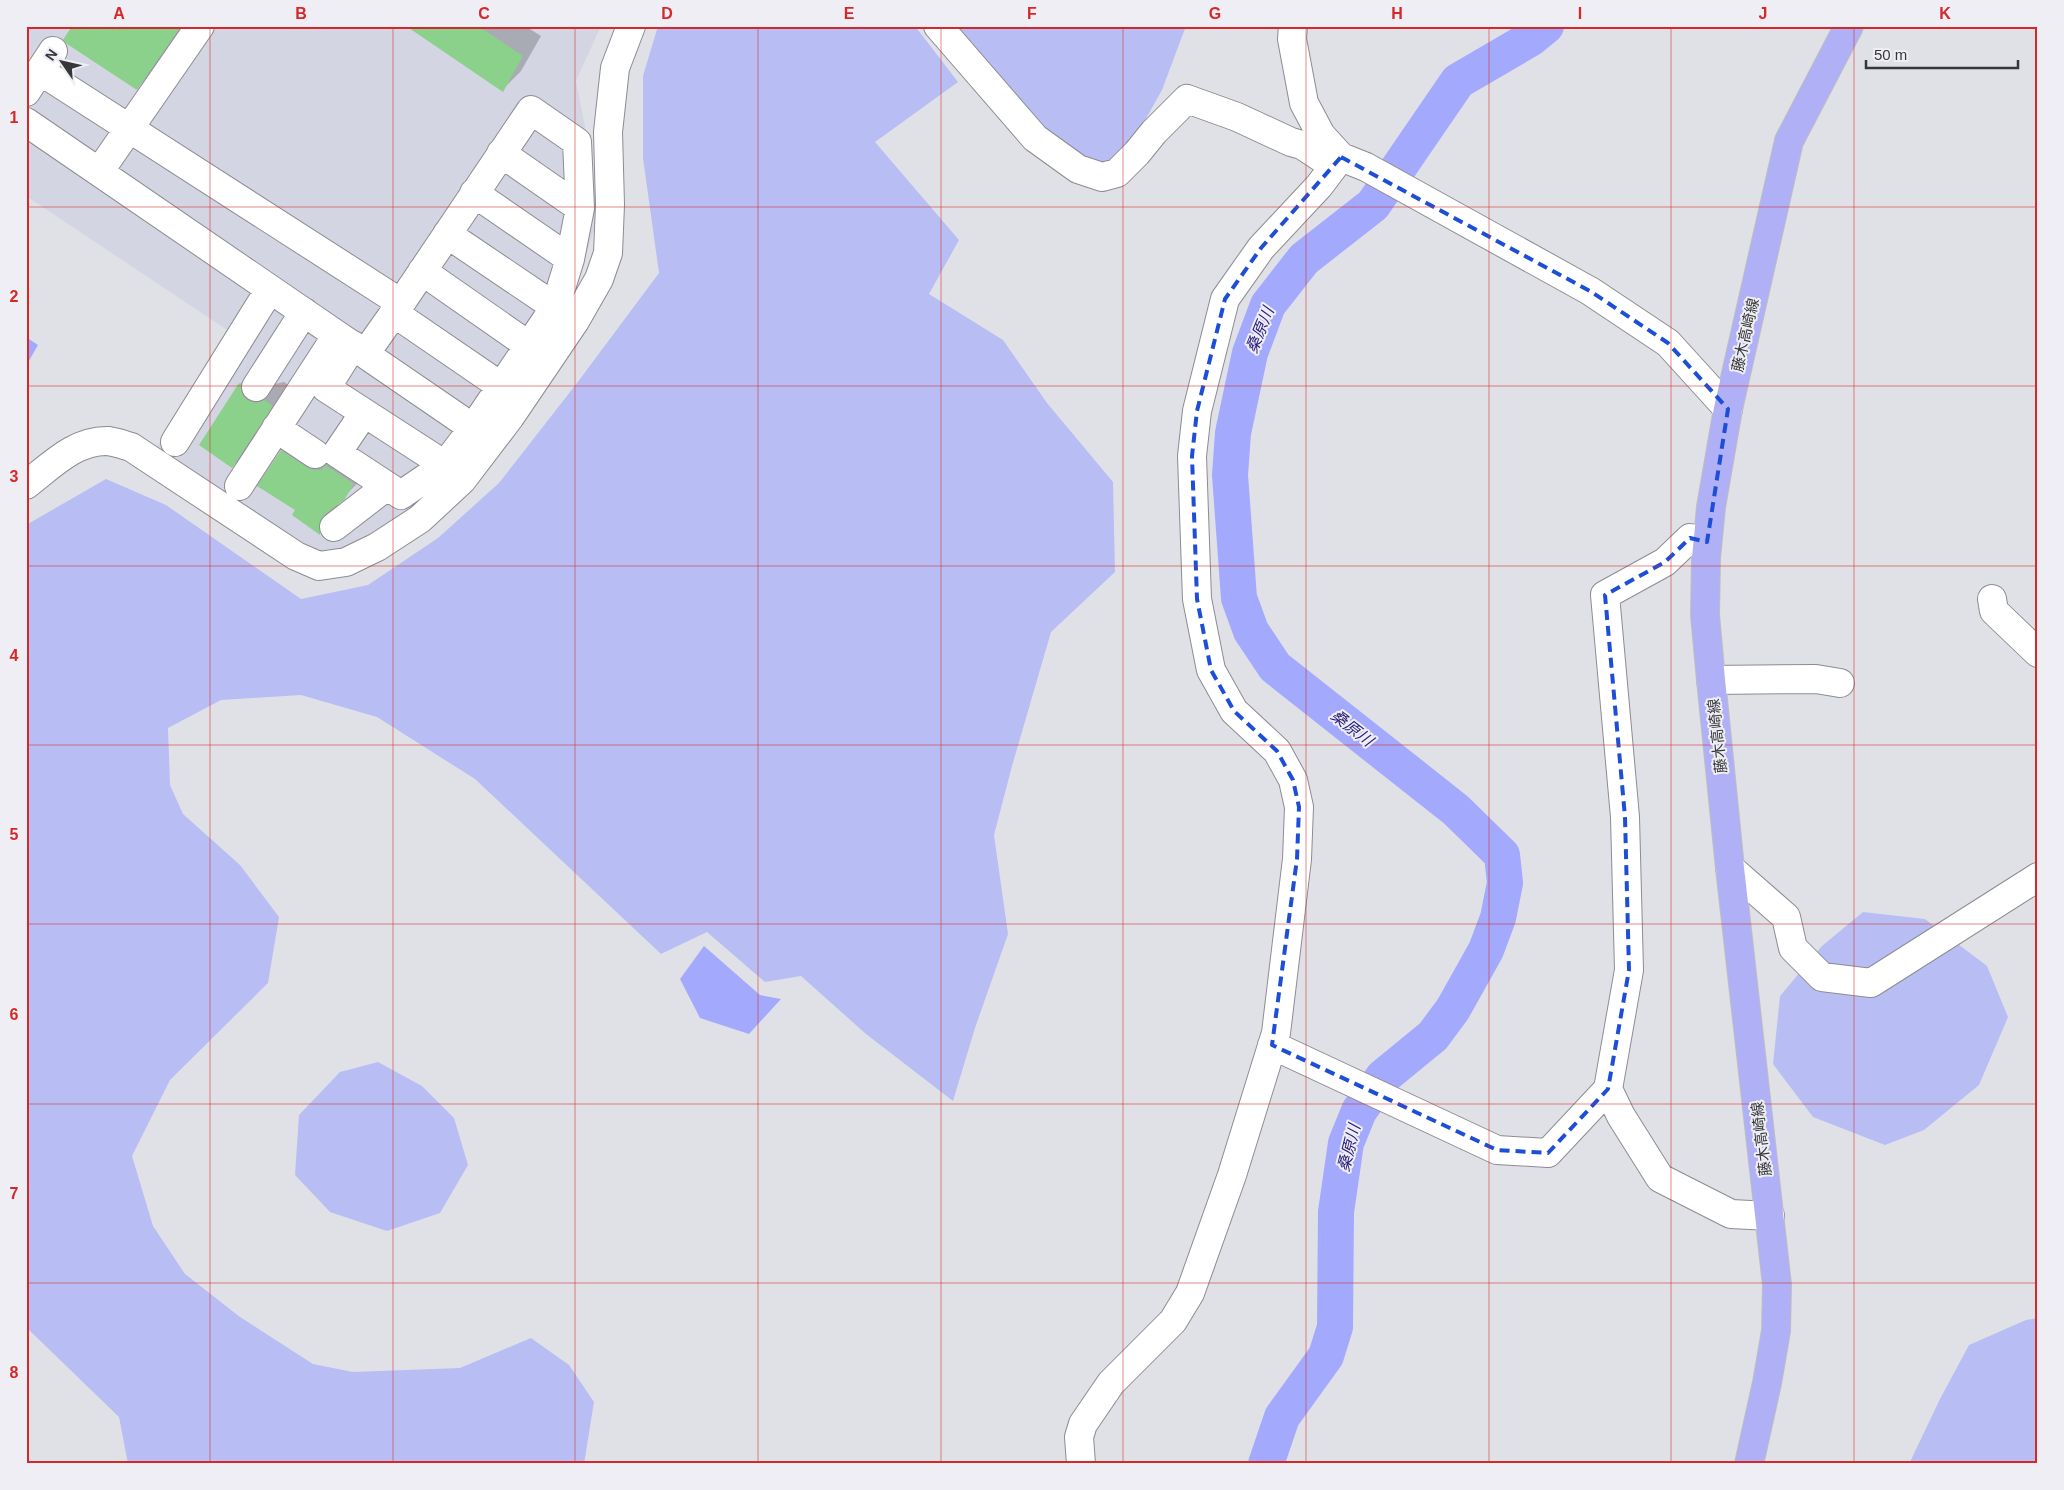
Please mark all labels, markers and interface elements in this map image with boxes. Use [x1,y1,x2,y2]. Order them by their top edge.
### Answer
text: A [113,5,125,22]
text: B [295,5,307,22]
text: C [478,5,490,22]
text: D [661,5,673,22]
text: E [844,5,855,22]
text: F [1027,5,1037,22]
text: G [1209,5,1221,22]
text: H [1391,5,1403,22]
text: I [1578,5,1582,22]
text: J [1759,5,1767,22]
text: K [1939,5,1951,22]
north arrow [38,38,88,88]
scale bar [1866,38,2019,70]
text: N [42,46,61,63]
text: 50 m [1874,46,1907,63]
text: 1 [10,109,19,126]
text: 2 [10,288,19,305]
street label: 藤木高崎線 [1728,297,1762,373]
water label: 桑原川 [1243,303,1278,355]
text: 3 [10,468,19,485]
text: 4 [10,647,19,664]
street label: 藤木高崎線 [1705,698,1729,774]
water label: 桑原川 [1328,707,1378,751]
text: 5 [10,826,19,843]
text: 6 [10,1006,19,1023]
street label: 藤木高崎線 [1748,1101,1774,1177]
water label: 桑原川 [1335,1121,1364,1173]
text: 7 [10,1185,19,1202]
text: 8 [10,1364,19,1381]

